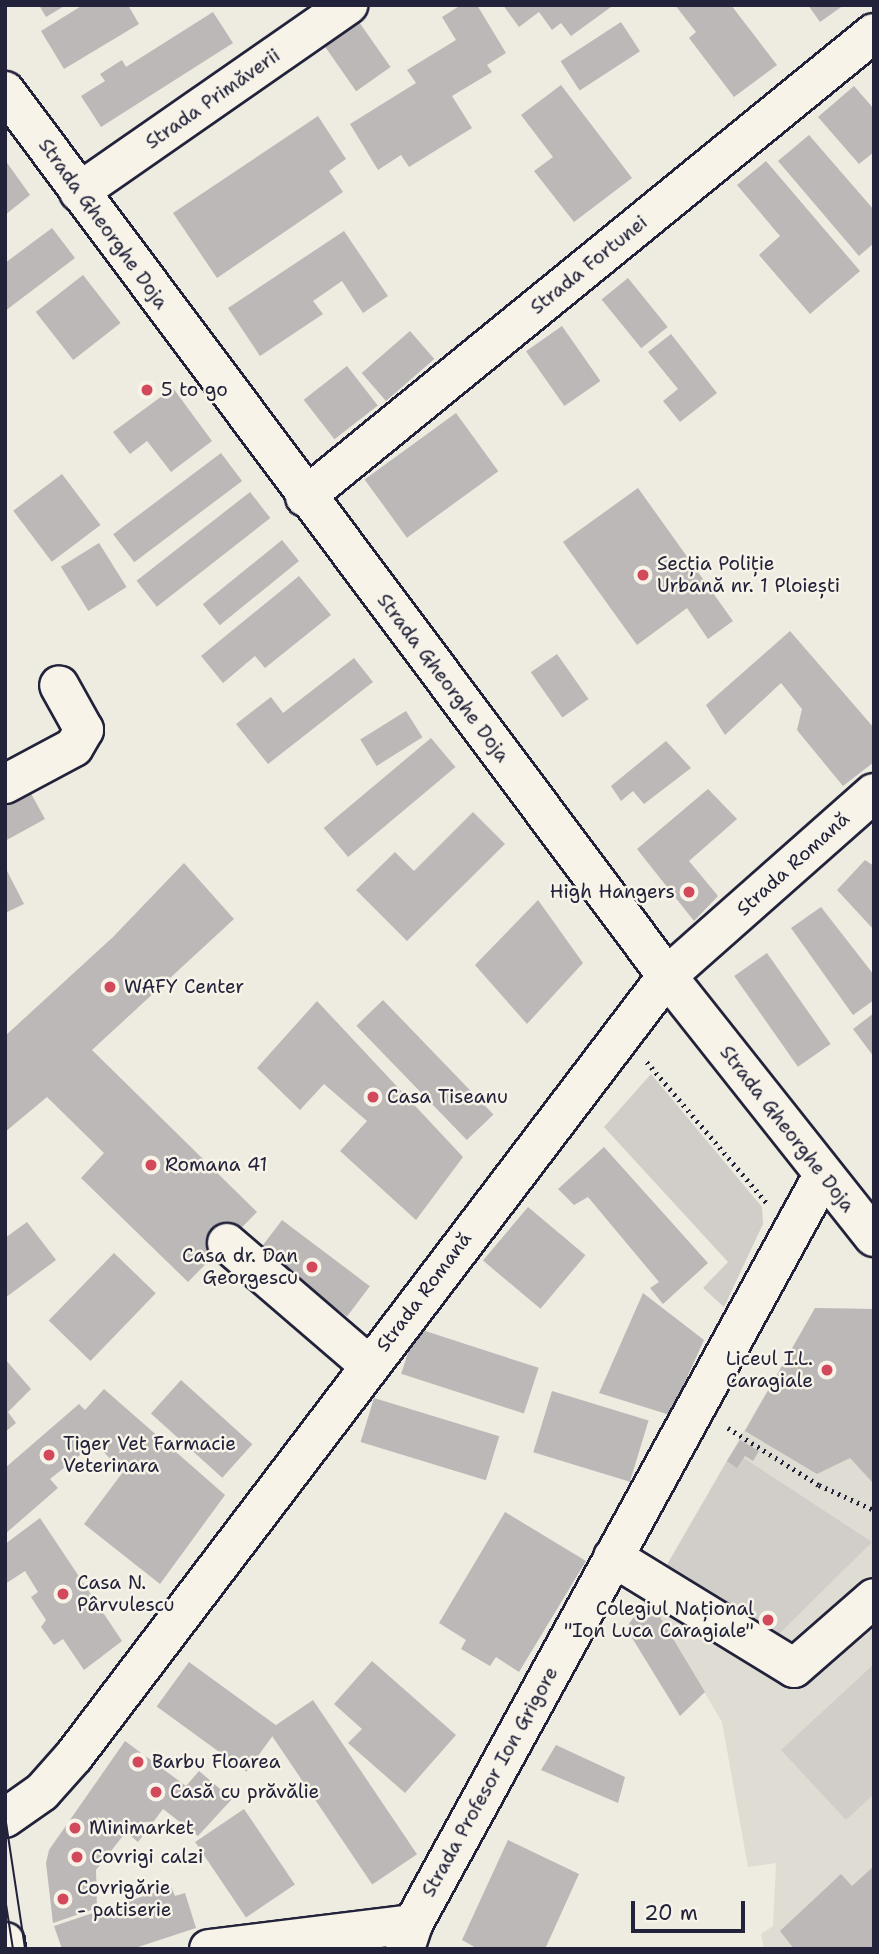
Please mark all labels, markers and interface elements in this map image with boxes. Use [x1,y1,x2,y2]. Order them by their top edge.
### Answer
street label: Strada Primăverii [141,44,285,154]
street label: Strada Gheorghe Doja [33,134,173,314]
street label: Strada Fortunei [526,211,652,319]
place label: 5 to go [161,379,228,401]
marker: 5 to go [139,382,155,398]
place label: Secția Poliție Urbană nr. 1 Ploiești [657,553,840,597]
marker: Secția Poliție Urbană nr. 1 Ploiești [635,567,651,583]
street label: Strada Gheorghe Doja [372,589,514,767]
street label: Strada Romană [732,807,854,921]
place label: High Hangers [550,881,675,903]
marker: High Hangers [681,884,697,900]
place label: WAFY Center [124,976,244,998]
marker: WAFY Center [102,979,118,995]
street label: Strada Gheorghe Doja [715,1041,859,1217]
place label: Casa Tiseanu [387,1086,508,1108]
marker: Casa Tiseanu [365,1089,381,1105]
place label: Romana 41 [165,1154,267,1176]
marker: Romana 41 [143,1157,159,1173]
street label: Strada Romană [372,1228,476,1356]
place label: Casa dr. Dan Georgescu [182,1245,298,1289]
marker: Casa dr. Dan Georgescu [304,1259,320,1275]
place label: Liceul I.L. Caragiale [726,1348,813,1392]
marker: Liceul I.L. Caragiale [819,1362,835,1378]
place label: Tiger Vet Farmacie Veterinara [63,1433,236,1477]
marker: Tiger Vet Farmacie Veterinara [41,1447,57,1463]
place label: Casa N. Pârvulescu [77,1572,174,1616]
marker: Casa N. Pârvulescu [55,1586,71,1602]
place label: Colegiul Național "Ion Luca Caragiale" [564,1598,754,1642]
marker: Colegiul Național "Ion Luca Caragiale" [760,1612,776,1628]
street label: Strada Profesor Ion Grigore [417,1663,563,1901]
place label: Barbu Floarea [152,1751,281,1773]
marker: Barbu Floarea [130,1754,146,1770]
place label: Casă cu prăvălie [170,1781,319,1803]
marker: Casă cu prăvălie [148,1784,164,1800]
place label: Minimarket [89,1817,194,1839]
marker: Minimarket [67,1820,83,1836]
place label: Covrigi calzi [91,1846,203,1868]
marker: Covrigi calzi [69,1849,85,1865]
place label: Covrigărie - patiserie [77,1877,171,1921]
scale bar [634,1888,748,1932]
marker: Covrigărie - patiserie [55,1891,71,1907]
text: 20 m [644,1899,698,1927]

